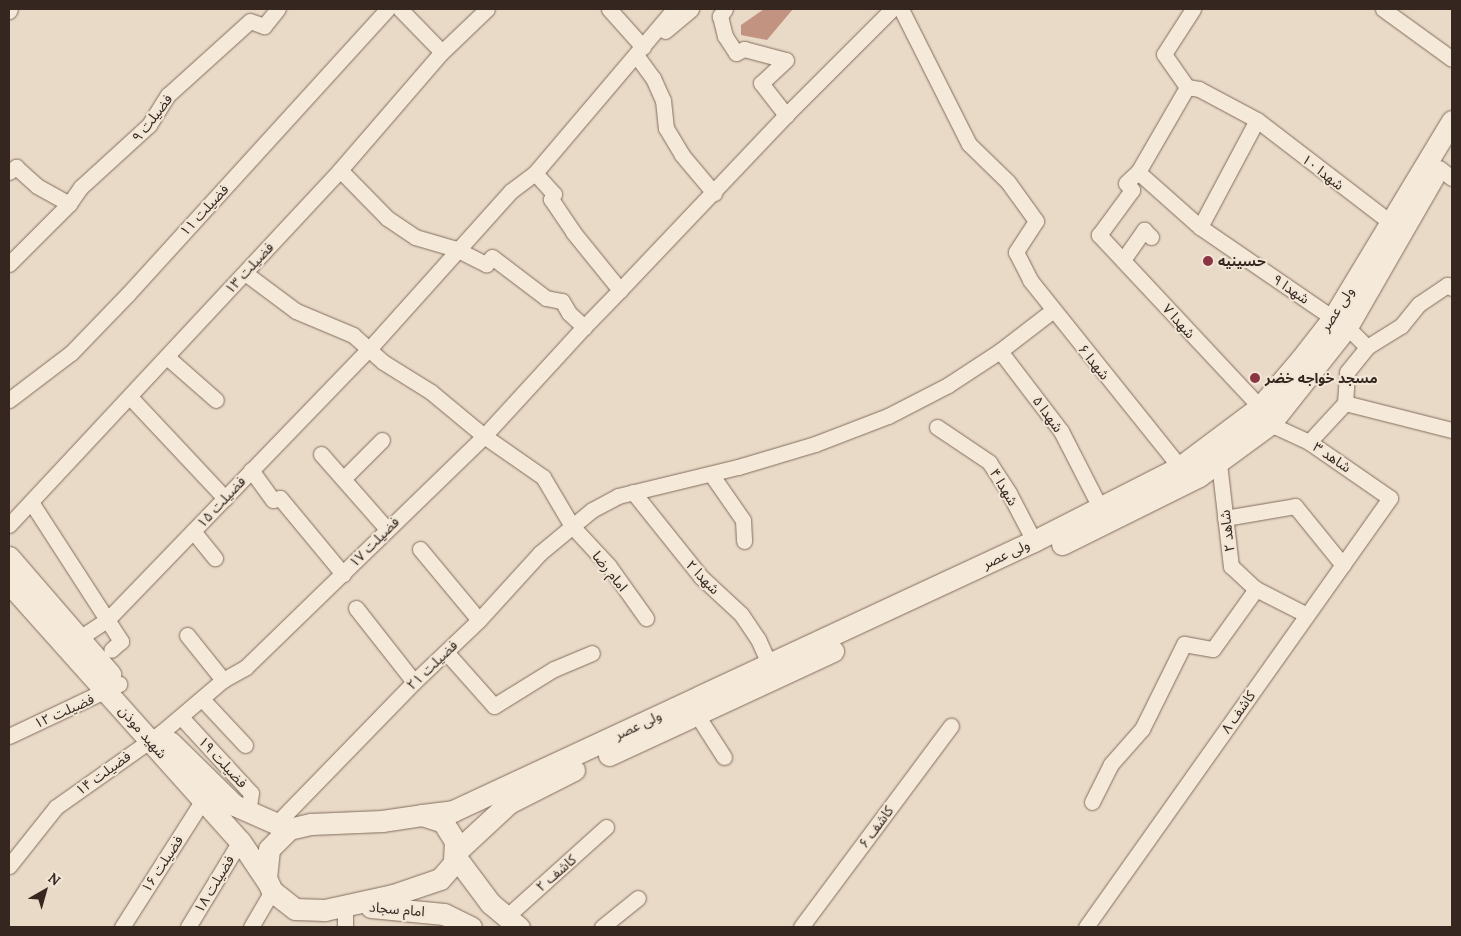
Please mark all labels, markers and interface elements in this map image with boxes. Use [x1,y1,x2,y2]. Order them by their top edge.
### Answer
street label: فضیلت ۹ [128,91,176,145]
street label: شهدا ۱۰ [1299,150,1347,194]
street label: فضیلت ۱۱ [176,181,232,239]
street label: فضیلت ۱۳ [221,239,277,297]
place label: حسینیه [1218,253,1266,269]
marker: حسینیه [1202,255,1214,267]
street label: شهدا ۹ [1269,271,1313,307]
street label: ولی عصر [1316,284,1358,334]
street label: شهدا ۷ [1159,300,1199,342]
street label: شهدا ۶ [1075,341,1113,383]
place label: مسجد خواجه خضر [1265,370,1378,386]
marker: مسجد خواجه خضر [1249,372,1261,384]
street label: شهدا ۵ [1029,393,1067,435]
street label: شاهد ۳ [1310,438,1354,476]
street label: شهدا ۴ [986,465,1022,509]
street label: فضیلت ۱۵ [193,473,249,531]
street label: شاهد ۲ [1216,509,1238,553]
street label: فضیلت ۱۷ [345,513,403,571]
street label: ولی عصر [980,536,1032,572]
street label: امام رضا [589,548,631,594]
street label: شهدا ۲ [683,557,723,597]
street label: فضیلت ۲۱ [403,637,461,693]
street label: کاشف ۸ [1217,688,1259,736]
street label: فضیلت ۱۲ [31,690,97,732]
street label: شهید موذن [115,702,171,762]
street label: ولی عصر [612,707,664,743]
street label: فضیلت ۱۹ [195,733,251,791]
street label: فضیلت ۱۴ [72,747,134,799]
street label: کاشف ۶ [855,803,897,851]
street label: فضیلت ۱۶ [138,833,186,895]
street label: کاشف ۲ [532,851,580,895]
street label: فضیلت ۱۸ [190,852,238,916]
north arrow [20,866,70,916]
text: N [44,869,64,890]
street label: امام سجاد [368,898,426,920]

